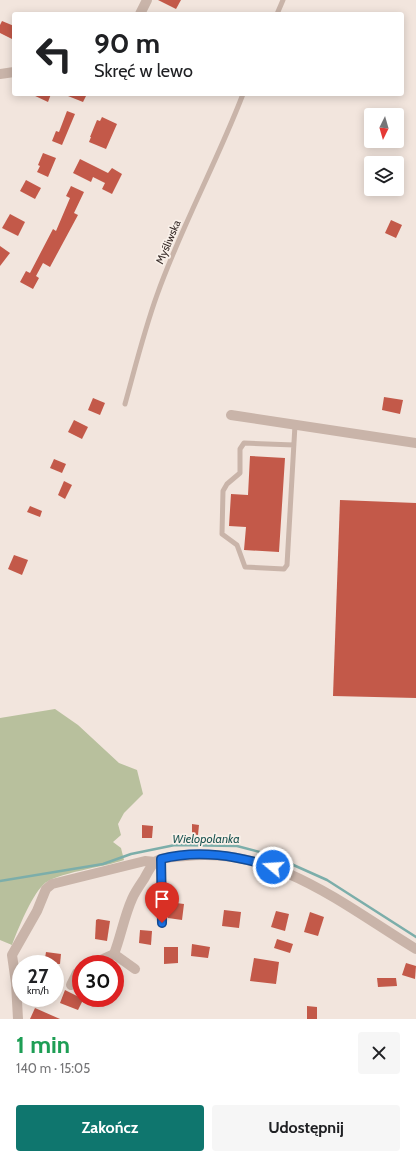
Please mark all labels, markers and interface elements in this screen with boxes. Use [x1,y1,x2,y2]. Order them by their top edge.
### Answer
text: 90 m [94,26,160,60]
icon: left [28,28,80,80]
text: Skręć w lewo [94,60,193,82]
north arrow [364,108,404,148]
map controls [364,108,404,196]
button: layers [364,156,404,196]
street label: Myśliwska [152,217,184,266]
water label: Wielopolanka [172,831,240,846]
position arrow [252,846,294,888]
pin [145,882,179,923]
icon: arrive [151,888,173,910]
speed limit sign: 30 [72,955,124,1007]
text: 27 [28,964,48,988]
text: km/h [27,984,49,997]
text: 1 min [16,1030,70,1059]
button: close [358,1032,400,1074]
text: 140 m · 15:05 [16,1060,90,1076]
button: Zakończ [16,1105,204,1151]
button: Udostępnij [212,1105,400,1151]

